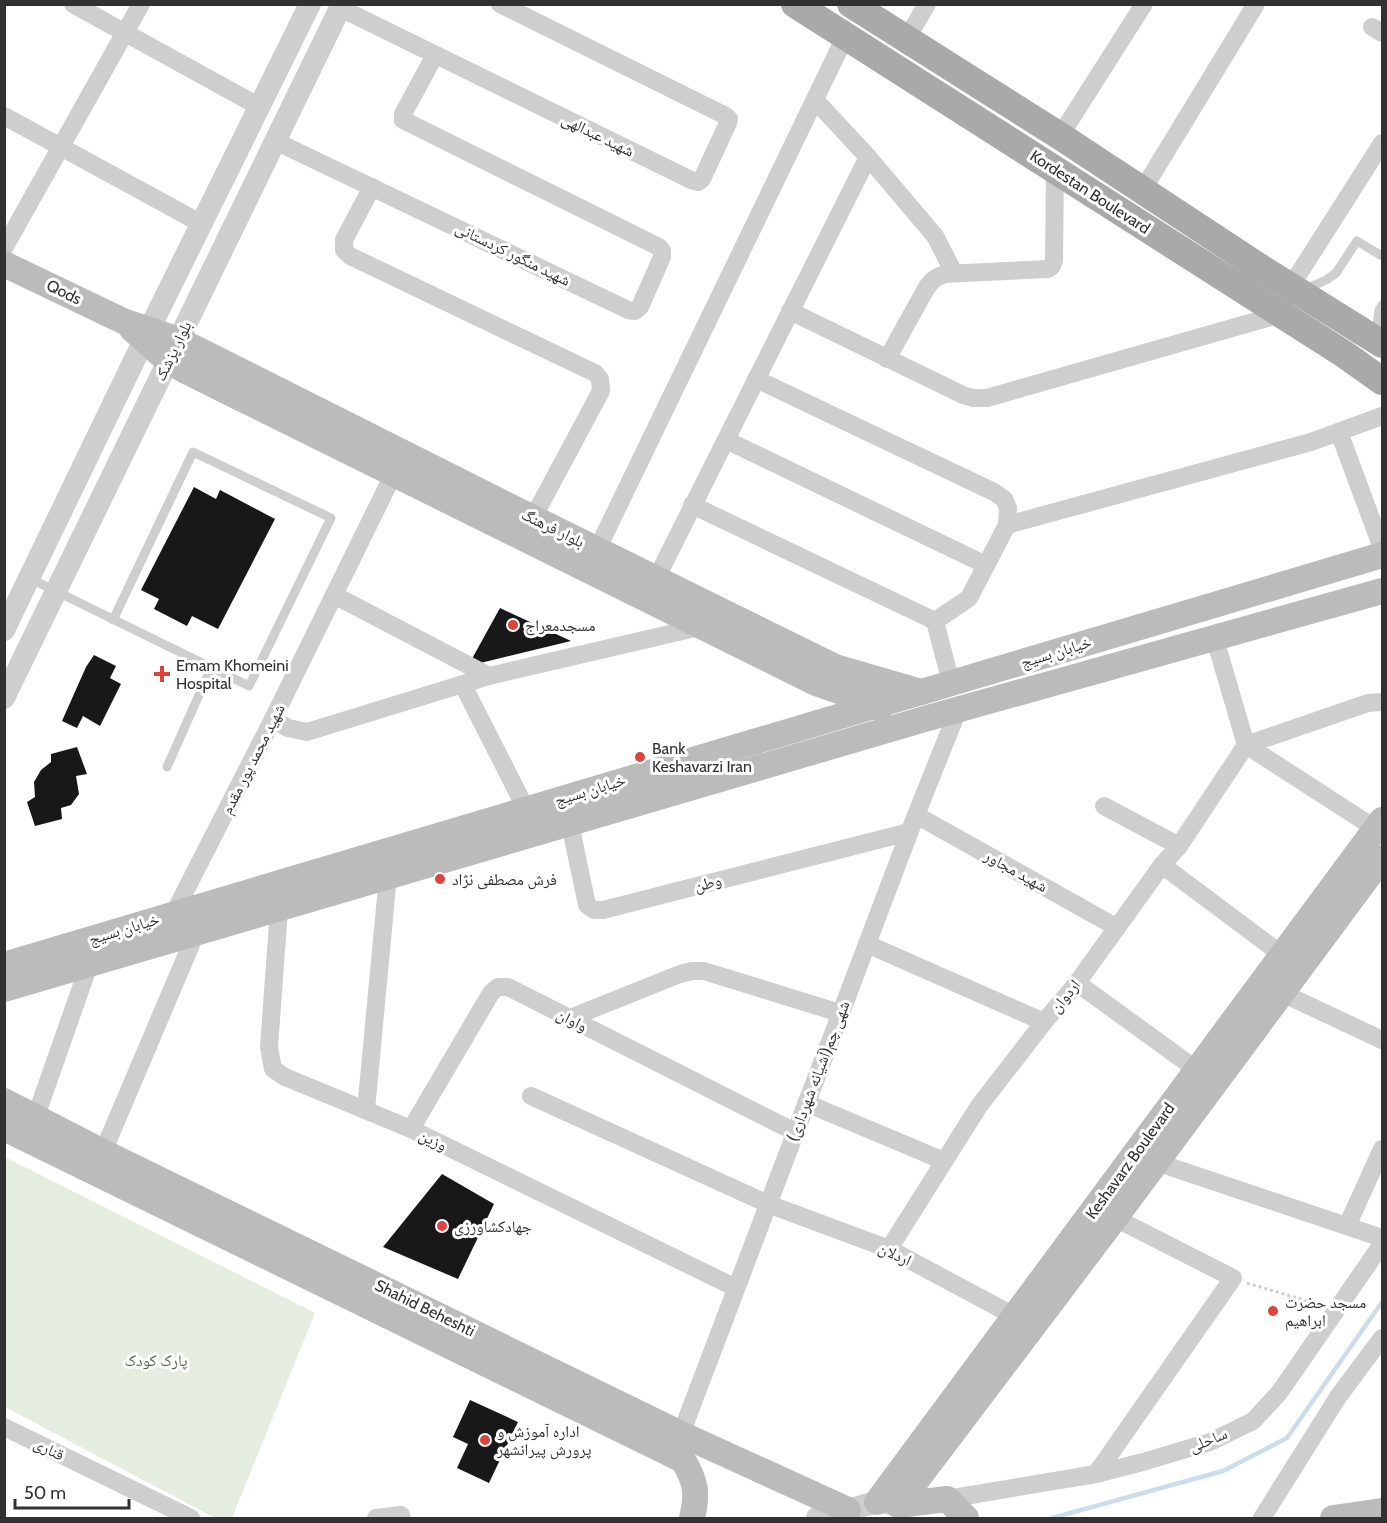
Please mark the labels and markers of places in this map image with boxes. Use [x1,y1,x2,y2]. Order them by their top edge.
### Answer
place label: مسجدمعراج [525,616,596,636]
marker: مسجدمعراج [506,618,520,632]
place label: Emam Khomeini Hospital [176,656,289,693]
marker: Emam Khomeini Hospital [153,665,171,683]
place label: Bank Keshavarzi Iran [652,739,752,776]
marker: Bank Keshavarzi Iran [633,750,647,764]
place label: فرش مصطفی نژاد [452,870,557,890]
marker: فرش مصطفی نژاد [433,872,447,886]
place label: جهادکشاورزی [454,1217,532,1237]
marker: جهادکشاورزی [435,1219,449,1233]
place label: مسجد حضرت ابراهیم [1285,1293,1366,1331]
marker: مسجد حضرت ابراهیم [1266,1304,1280,1318]
place label: اداره آموزش و پرورش پیرانشهر [496,1422,592,1460]
marker: اداره آموزش و پرورش پیرانشهر [478,1433,492,1447]

